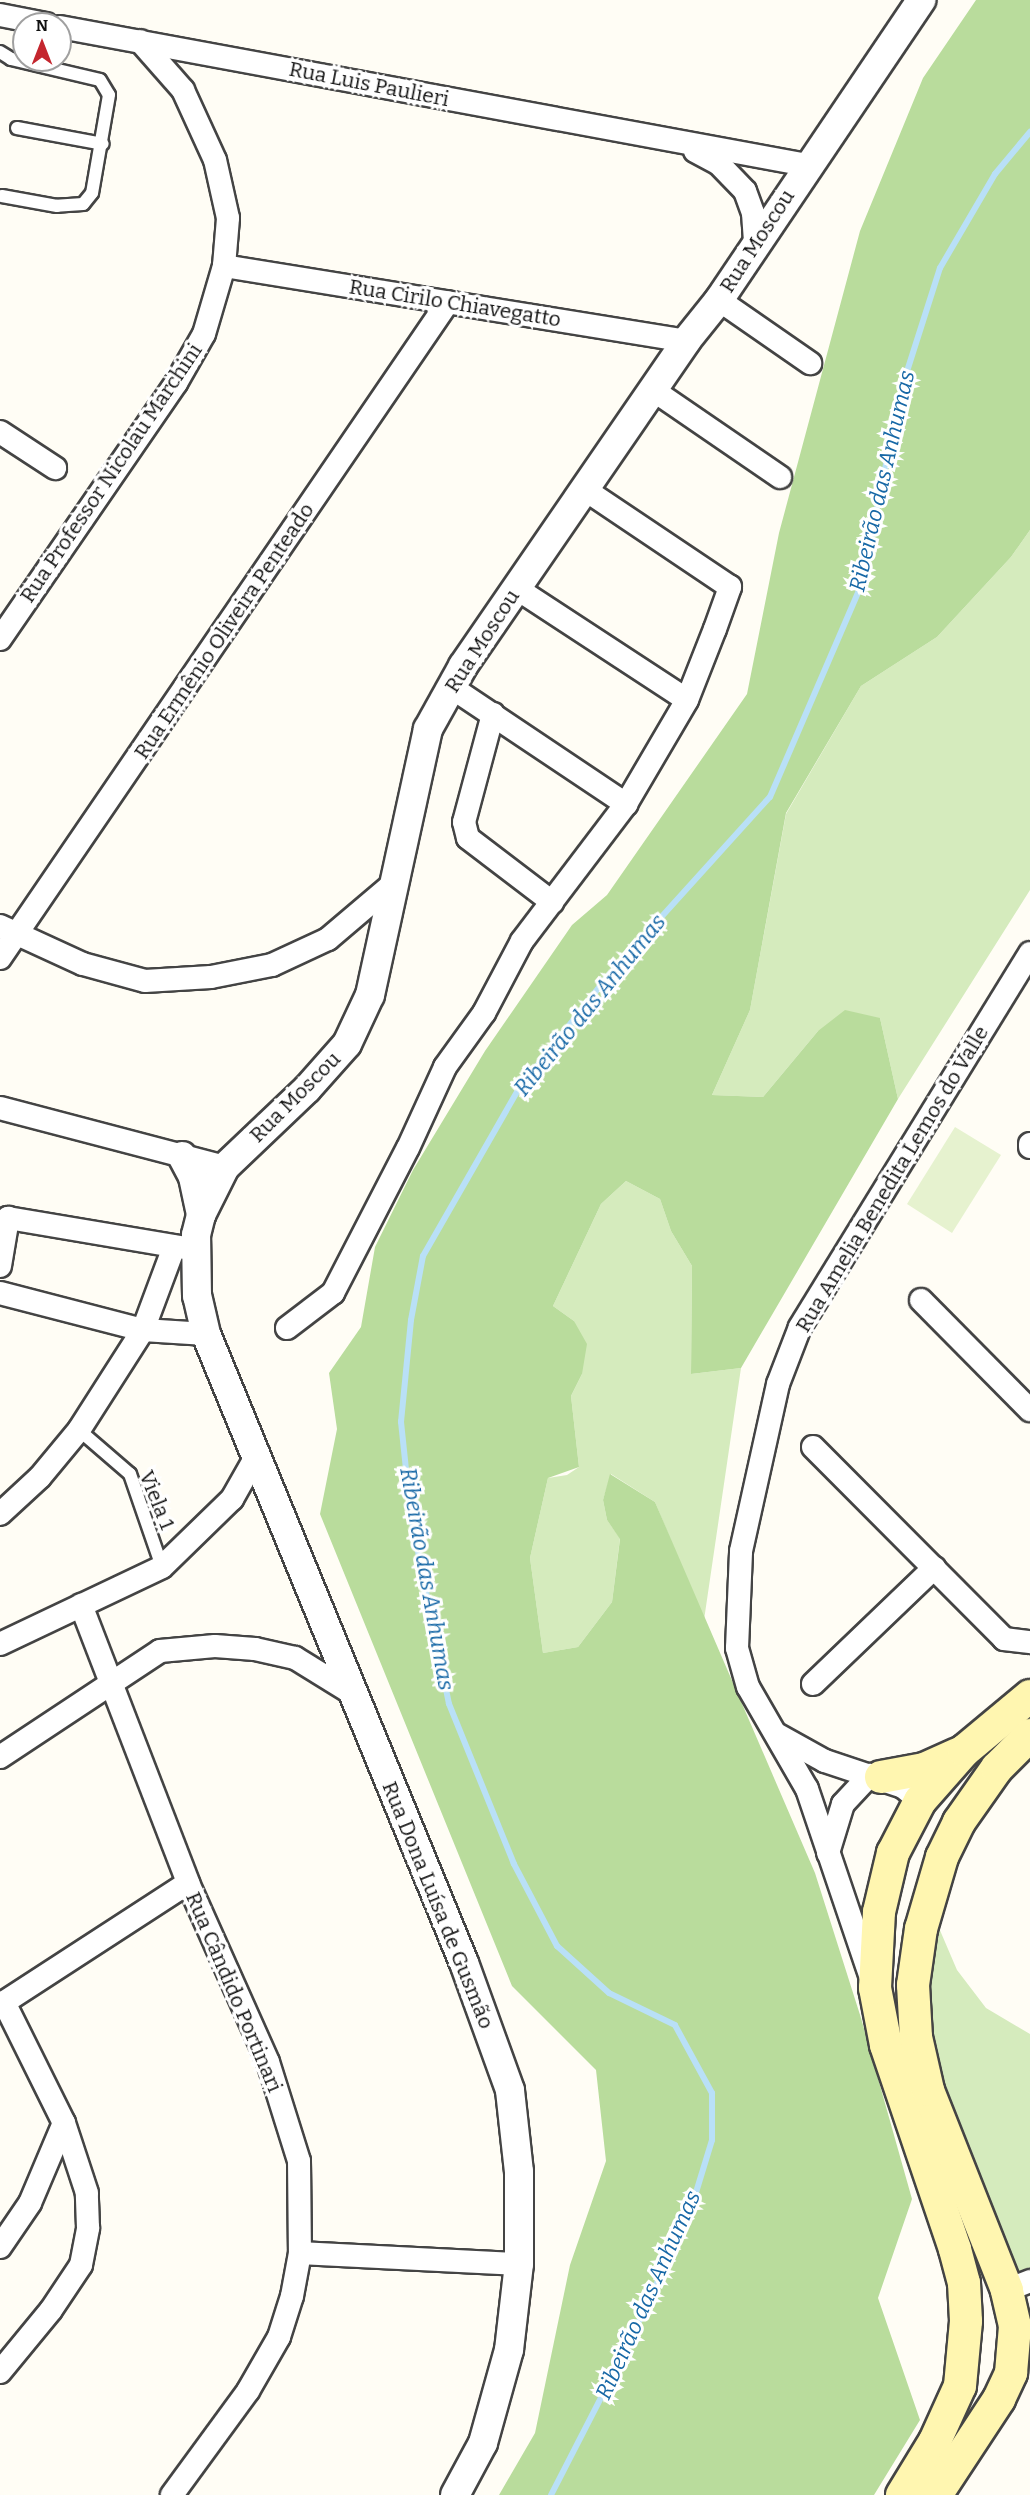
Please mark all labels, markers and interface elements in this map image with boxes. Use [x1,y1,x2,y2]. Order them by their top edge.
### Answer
north arrow [12,12,72,72]
text: N [36,16,48,35]
street label: Rua Luis Paulieri [287,56,451,112]
street label: Rua Moscou [714,185,800,297]
street label: Rua Cirilo Chiavegatto [347,274,563,332]
street label: Rua Professor Nicolau Marchini [15,339,207,607]
water label: Ribeirão das Anhumas [844,368,920,594]
street label: Rua Ermênio Oliveira Penteado [129,498,319,764]
street label: Rua Moscou [439,585,525,697]
water label: Ribeirão das Anhumas [509,909,671,1101]
street label: Rua Amelia Benedita Lemos do Valle [790,1021,994,1337]
street label: Rua Moscou [244,1046,346,1148]
water label: Ribeirão das Anhumas [394,1466,460,1692]
street label: Viela 1 [134,1467,180,1533]
street label: Rua Dona Luísa de Gusmão [377,1778,499,2032]
street label: Rua Cândido Portinari [180,1888,288,2096]
water label: Ribeirão das Anhumas [590,2187,706,2403]

